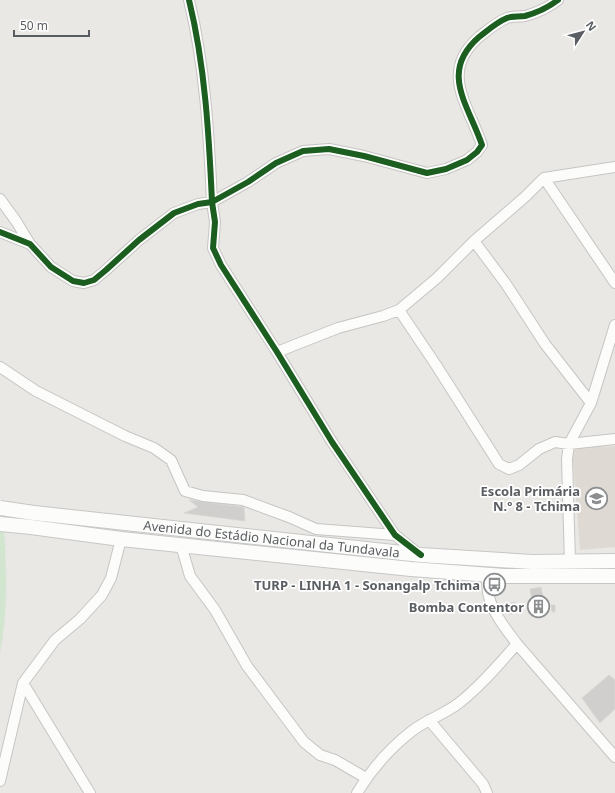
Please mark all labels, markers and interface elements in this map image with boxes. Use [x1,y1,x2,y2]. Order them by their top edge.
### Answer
scale bar [14,12,89,38]
north arrow [563,12,603,52]
text: 50 m [20,17,48,34]
text: N [583,18,600,34]
place label: Escola Primária N.º 8 - Tchima [481,482,580,515]
school or university icon: Escola Primária N.º 8 - Tchima [583,485,609,511]
street label: Avenida do Estádio Nacional da Tundavala [143,516,401,562]
bus stop icon: TURP - LINHA 1 - Sonangalp Tchima [482,572,508,598]
place label: TURP - LINHA 1 - Sonangalp Tchima [254,576,480,594]
building icon: Bomba Contentor [526,594,552,620]
place label: Bomba Contentor [409,598,524,616]

